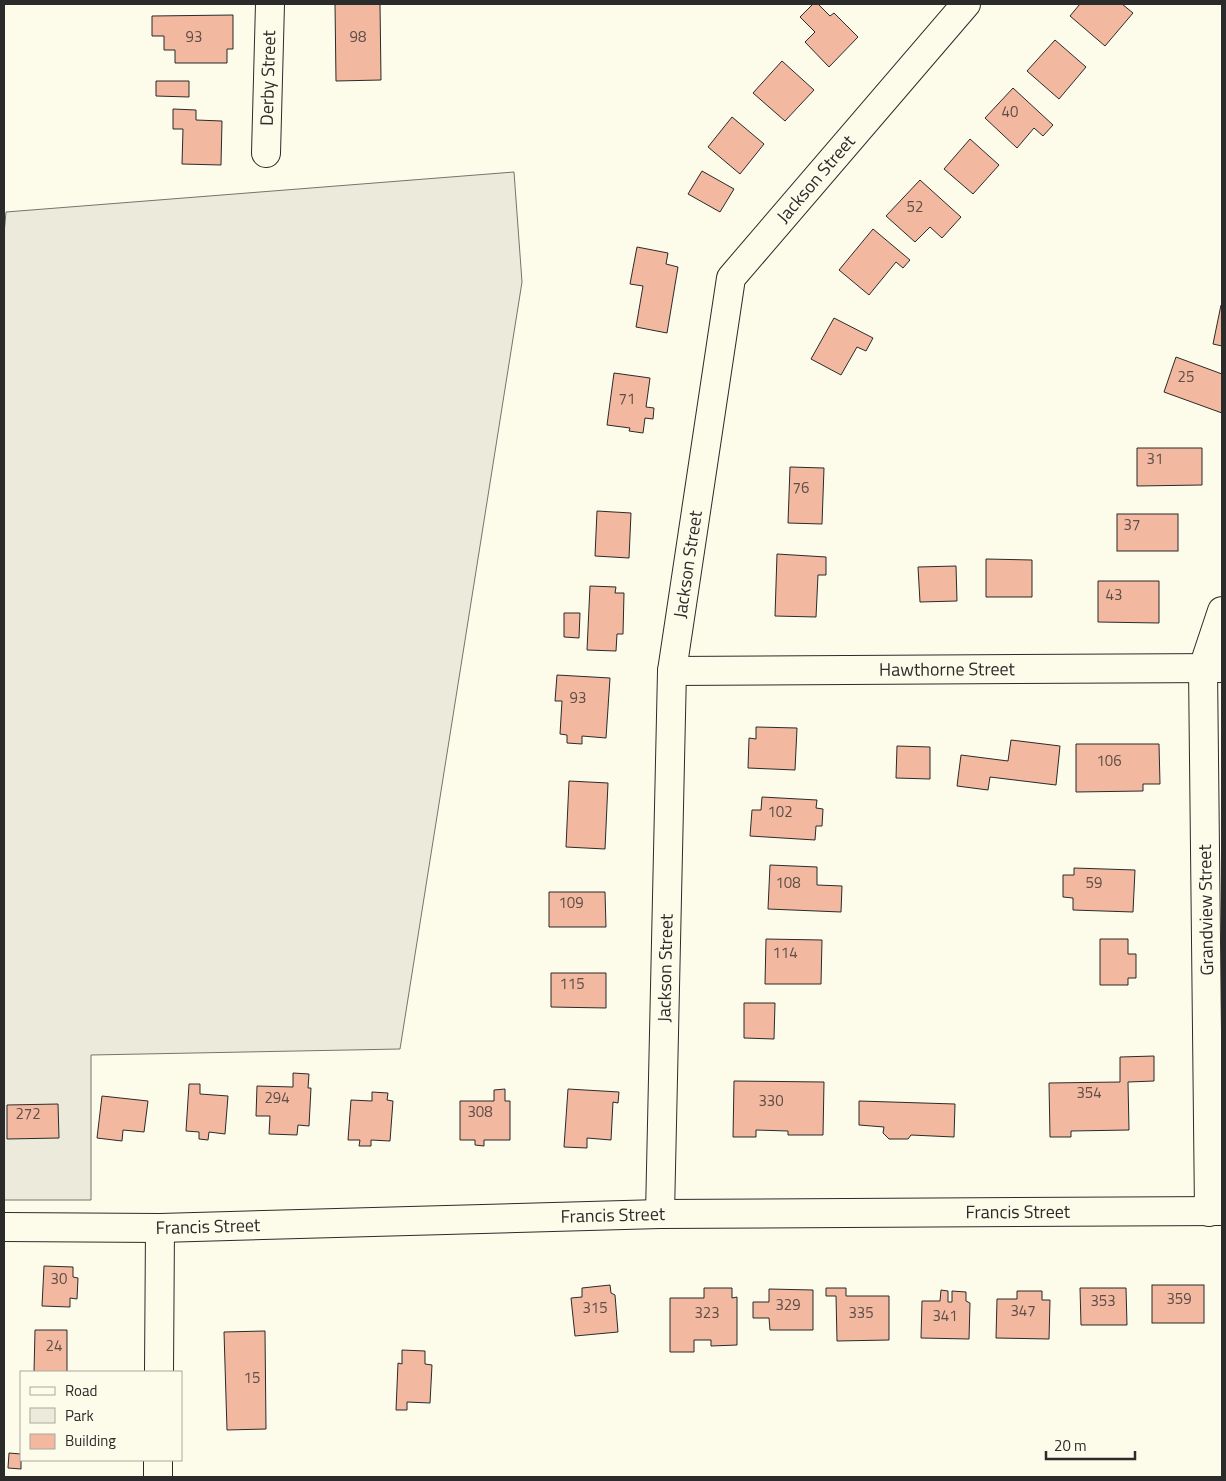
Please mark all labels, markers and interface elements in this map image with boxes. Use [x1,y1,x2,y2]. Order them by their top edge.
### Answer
house number: 93 [186,25,202,48]
house number: 98 [350,25,366,48]
street label: Derby Street [253,29,282,126]
house number: 40 [1002,100,1018,123]
street label: Jackson Street [770,128,862,229]
house number: 52 [907,195,923,218]
house number: 25 [1178,365,1194,388]
house number: 71 [619,387,635,410]
house number: 31 [1147,447,1163,470]
house number: 76 [793,476,809,499]
street label: Jackson Street [666,508,709,620]
house number: 37 [1124,513,1140,536]
house number: 43 [1106,583,1122,606]
street label: Hawthorne Street [879,655,1016,683]
house number: 93 [570,686,586,709]
house number: 106 [1096,749,1122,772]
house number: 102 [767,800,793,823]
street label: Grandview Street [1191,844,1220,976]
house number: 108 [775,871,801,894]
house number: 59 [1086,871,1102,894]
house number: 109 [558,891,584,914]
street label: Jackson Street [650,913,680,1023]
house number: 114 [772,941,798,964]
house number: 115 [559,972,585,995]
house number: 354 [1076,1081,1102,1104]
house number: 294 [264,1086,290,1109]
house number: 330 [758,1089,784,1112]
house number: 308 [467,1100,493,1123]
house number: 272 [15,1102,41,1125]
street label: Francis Street [965,1198,1071,1225]
street label: Francis Street [560,1200,666,1230]
street label: Francis Street [155,1211,261,1241]
house number: 30 [51,1267,67,1290]
house number: 359 [1166,1287,1192,1310]
house number: 353 [1090,1289,1116,1312]
house number: 329 [775,1293,801,1316]
house number: 315 [582,1296,608,1319]
house number: 347 [1010,1299,1036,1322]
house number: 323 [694,1301,720,1324]
house number: 335 [848,1301,874,1324]
house number: 341 [932,1304,958,1327]
house number: 24 [46,1334,62,1357]
house number: 15 [244,1366,260,1389]
legend [20,1371,182,1461]
text: Road [65,1379,97,1402]
text: Park [65,1404,94,1427]
scale bar [1046,1428,1135,1460]
text: Building [65,1429,116,1452]
text: 20 m [1054,1434,1087,1457]

